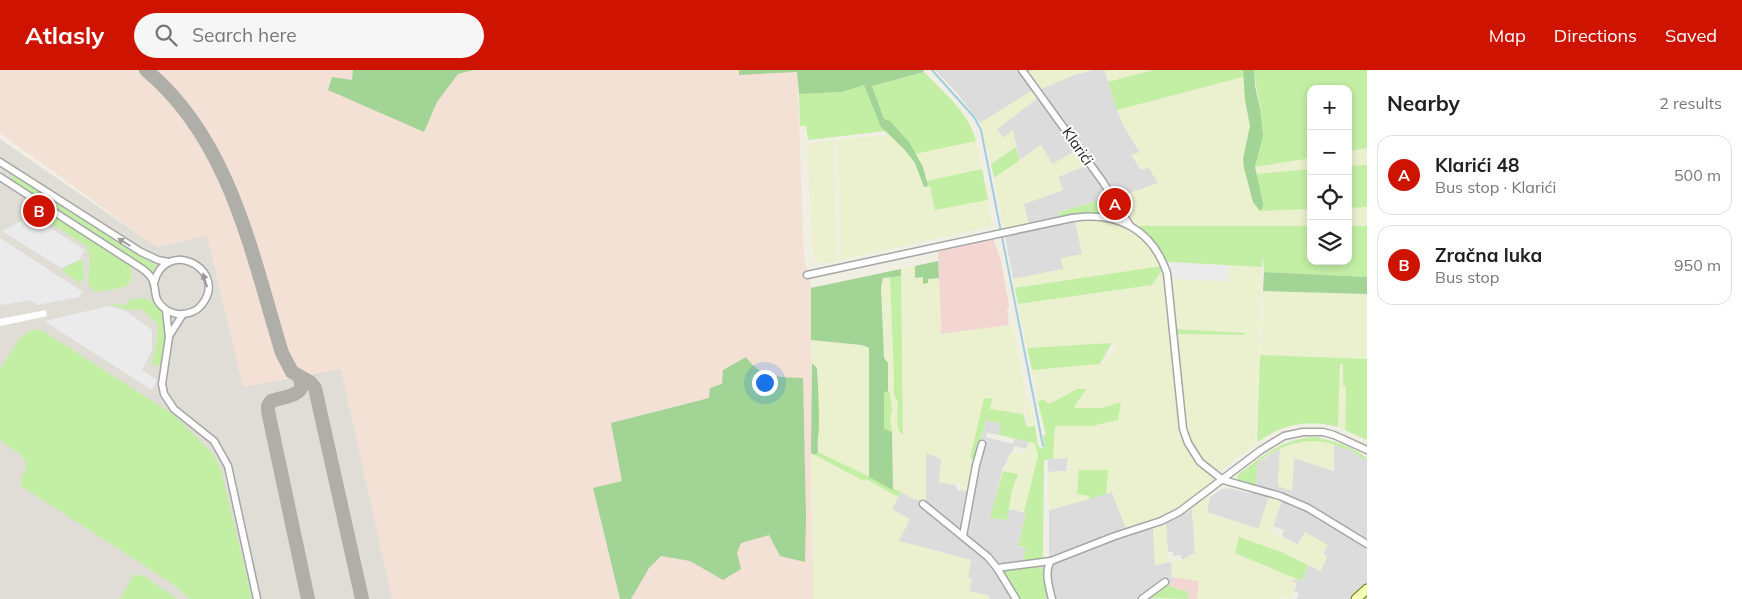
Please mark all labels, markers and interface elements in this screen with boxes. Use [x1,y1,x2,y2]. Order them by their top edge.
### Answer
search box [134,13,484,58]
text: Atlasly [25,20,104,50]
icon: search [152,21,180,49]
text: Search here [192,23,297,47]
text: Map [1489,24,1526,47]
text: Directions [1554,24,1637,47]
text: Saved [1665,24,1717,47]
map controls [1307,85,1352,265]
button: + [1307,85,1352,130]
text: Nearby [1387,90,1460,116]
text: 2 results [1659,93,1722,113]
street label: Klarići [1058,123,1098,169]
button: − [1307,130,1352,175]
text: Klarići 48 [1435,153,1519,177]
text: A [1398,165,1410,185]
text: 500 m [1674,165,1721,185]
button: locate [1307,175,1352,220]
text: Bus stop · Klarići [1435,177,1556,197]
pin: A [1099,185,1131,223]
pin: B [23,192,55,230]
button: layers [1307,220,1352,265]
one-way arrow [118,237,131,247]
text: Zračna luka [1435,243,1542,267]
text: B [1398,255,1410,275]
text: 950 m [1674,255,1721,275]
text: Bus stop [1435,267,1499,287]
one-way arrow [201,272,209,287]
your location [752,370,778,396]

